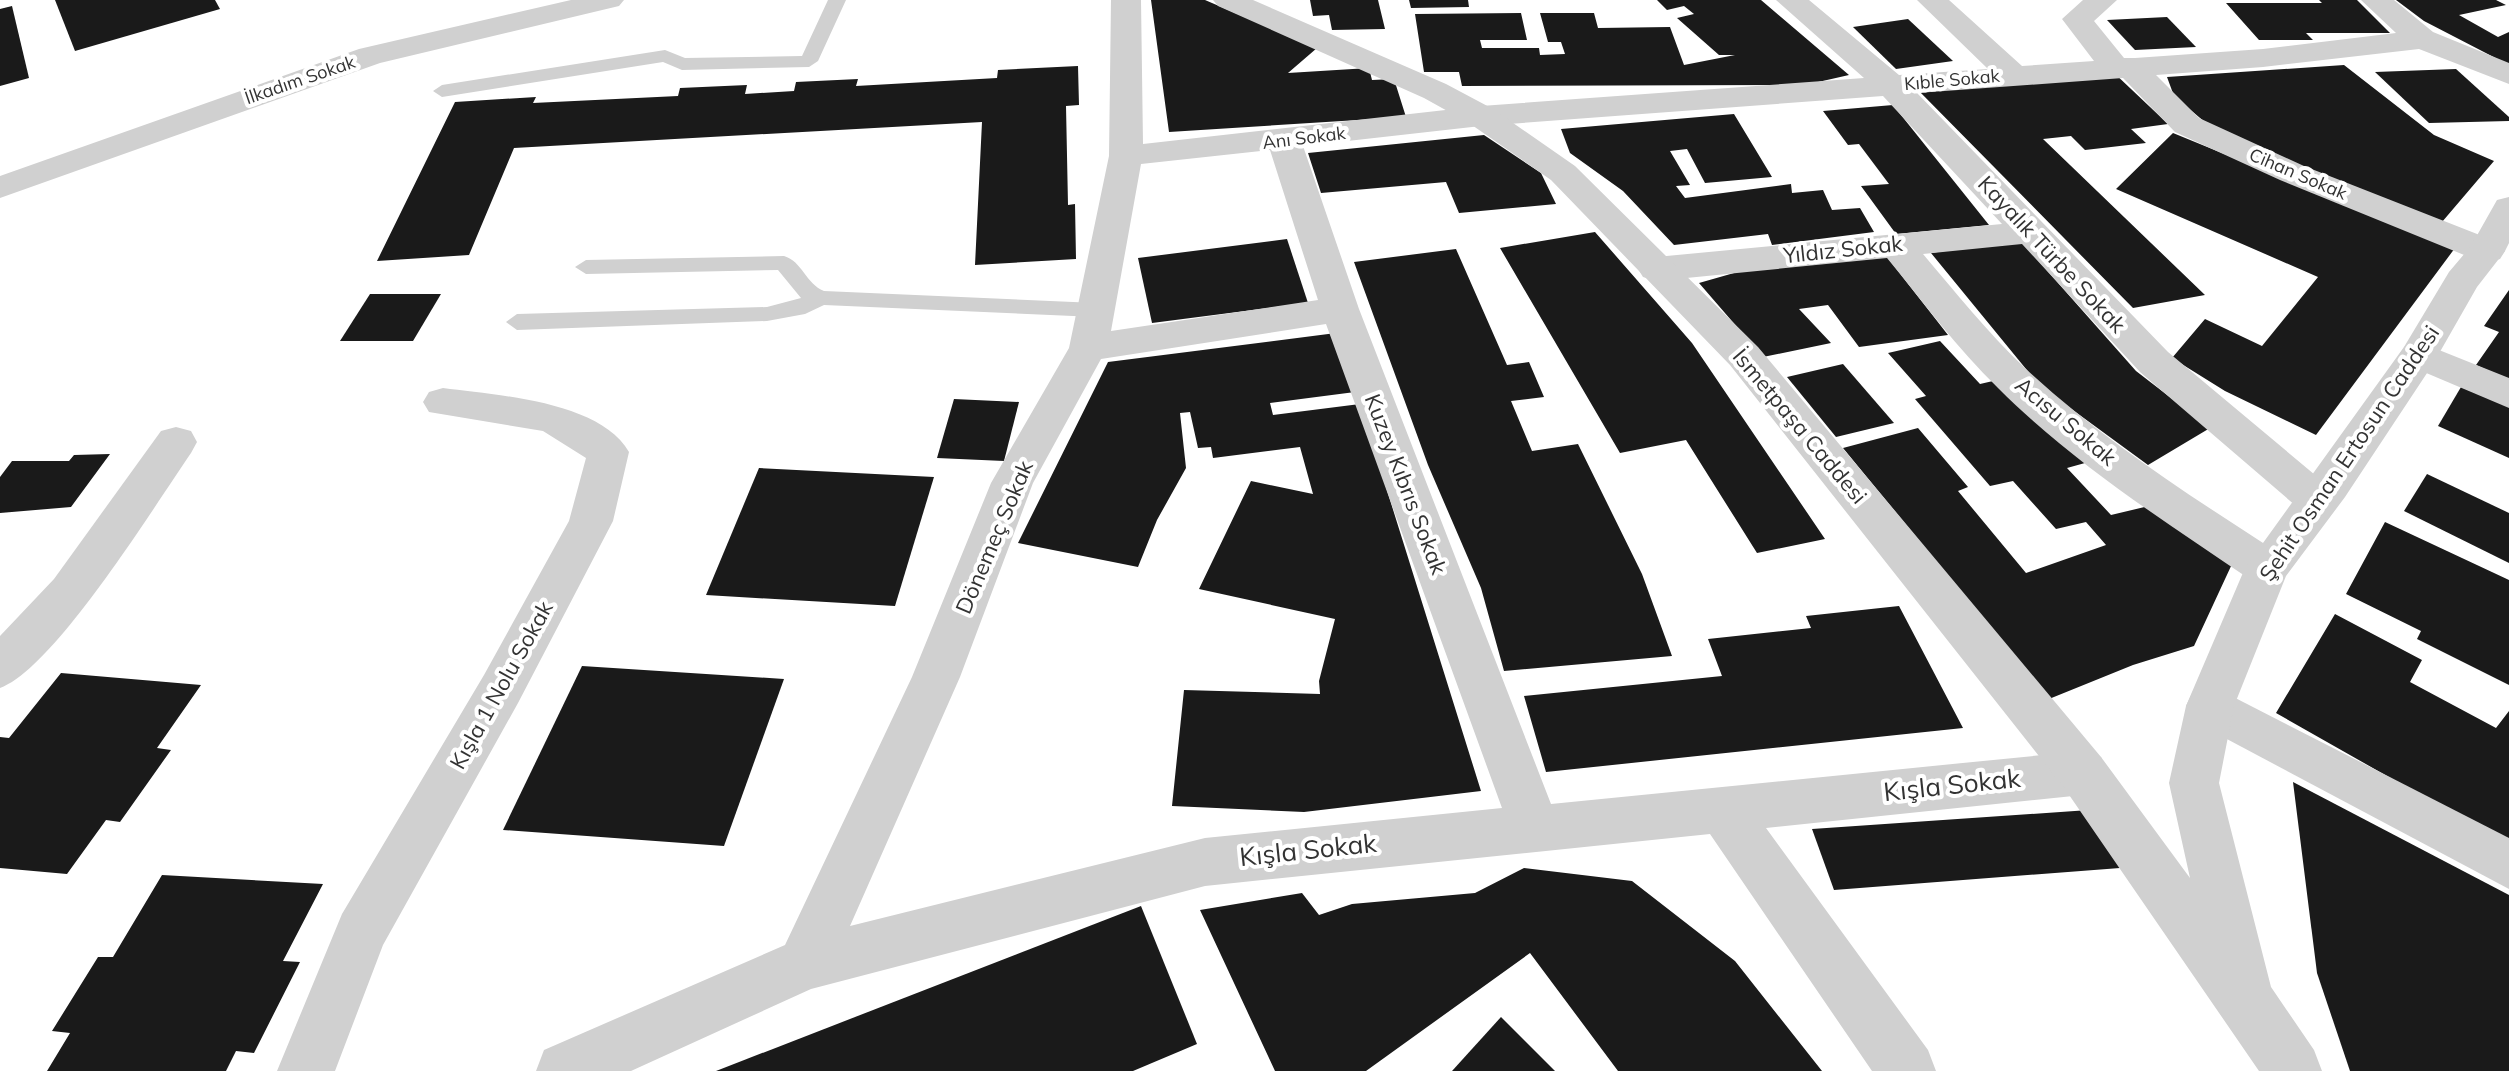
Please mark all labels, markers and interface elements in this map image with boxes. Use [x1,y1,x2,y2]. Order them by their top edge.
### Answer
street label: İlkadım Sokak [242,50,359,109]
street label: Kıble Sokak [1903,64,2002,95]
street label: Anı Sokak [1261,121,1347,154]
street label: Cihan Sokak [2246,143,2351,205]
street label: Kayalık Türbe Sokak [1972,170,2132,339]
street label: Yıldız Sokak [1781,229,1905,269]
street label: Şehit Osman Ertosun Caddesi [2253,320,2445,586]
street label: İsmetpaşa Caddesi [1727,343,1873,509]
street label: Acısu Sokak [2010,371,2123,472]
street label: Kuzey Kıbrıs Sokak [1359,390,1454,579]
street label: Dönemeç Sokak [949,456,1039,618]
street label: Kışla 1 Nolu Sokak [443,595,559,774]
street label: Kışla Sokak [1882,761,2023,808]
street label: Kışla Sokak [1238,826,1379,873]

